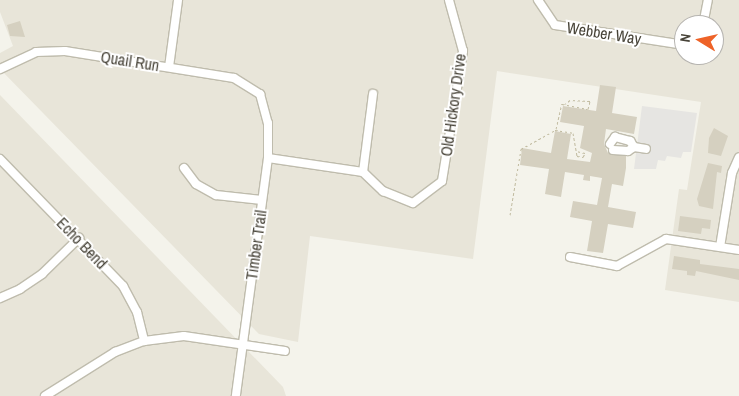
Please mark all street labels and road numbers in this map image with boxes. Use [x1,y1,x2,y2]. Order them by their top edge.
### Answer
street label: Webber Way [565,18,643,48]
street label: Quail Run [99,47,161,75]
street label: Old Hickory Drive [436,52,470,158]
street label: Timber Trail [242,209,270,281]
street label: Echo Bend [53,213,111,273]

